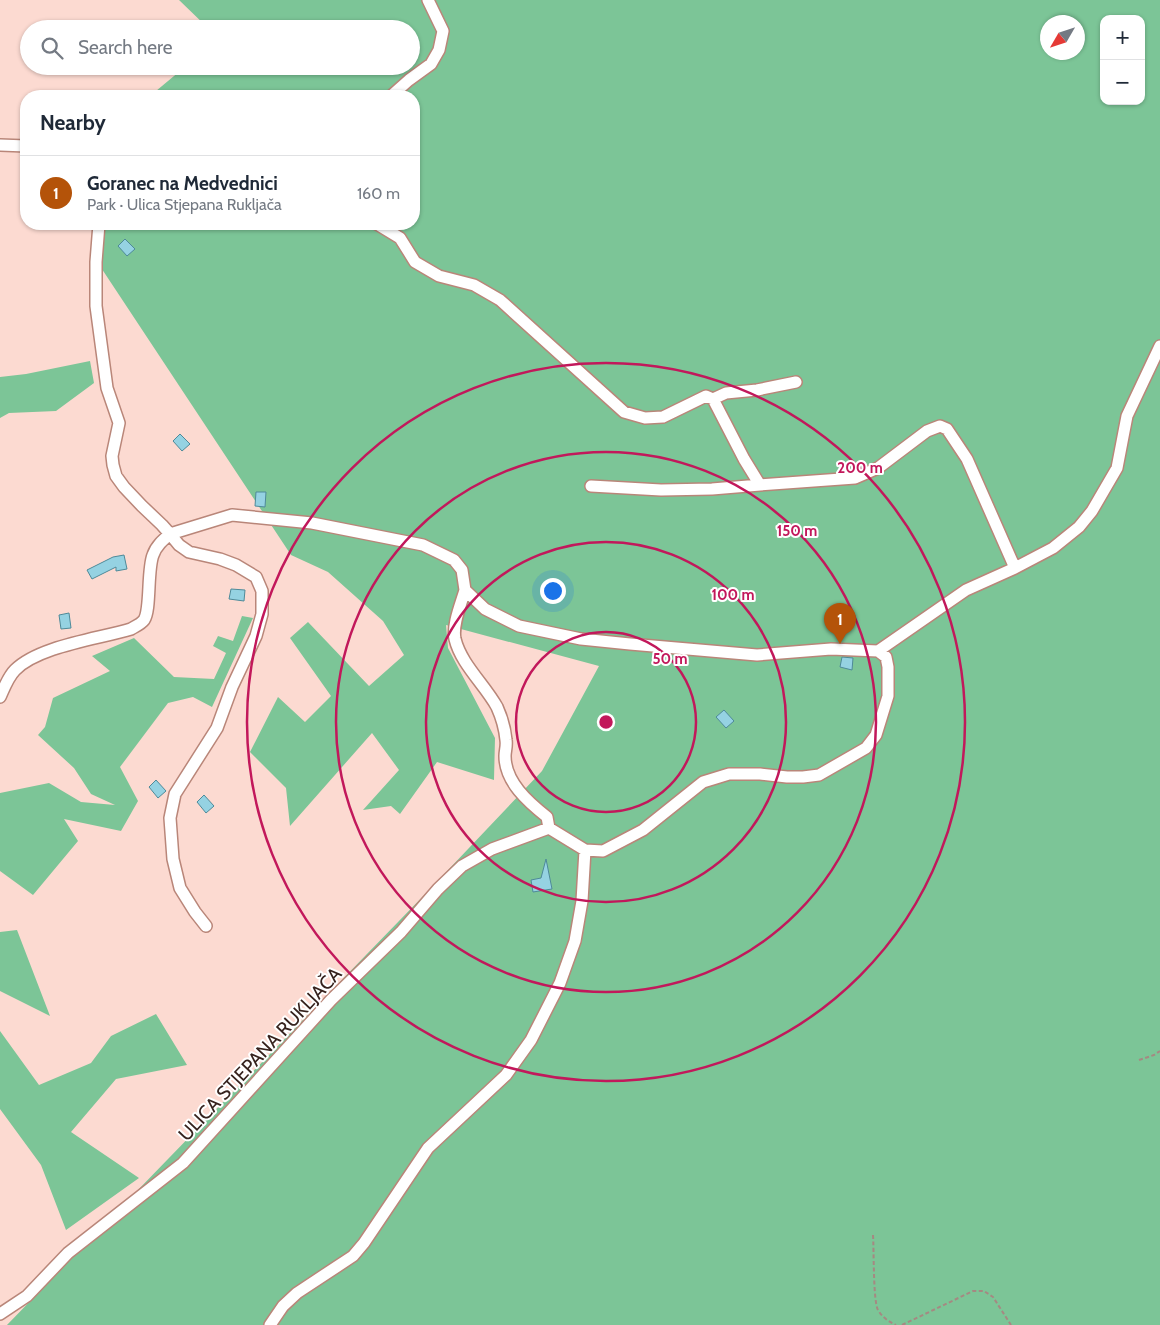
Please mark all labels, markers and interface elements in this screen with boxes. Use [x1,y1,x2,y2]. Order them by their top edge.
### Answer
north arrow [1040,15,1085,60]
map controls [1100,15,1145,105]
button: + [1100,15,1145,60]
search box [20,20,420,75]
icon: search [38,34,66,62]
text: Search here [78,36,172,59]
button: − [1100,60,1145,105]
text: Nearby [40,110,106,135]
text: Goranec na Medvednici [87,172,278,195]
text: 1 [53,184,59,203]
text: 160 m [357,184,400,203]
text: Park · Ulica Stjepana Rukljača [87,195,282,214]
text: 200 m [837,459,883,477]
text: 150 m [777,522,817,540]
your location [540,578,566,604]
text: 100 m [711,586,755,604]
pin: 1 [824,603,856,644]
text: 50 m [652,650,688,668]
centre of rings [597,713,615,731]
street label: ULICA STJEPANA RUKLJAČA [173,962,347,1146]

